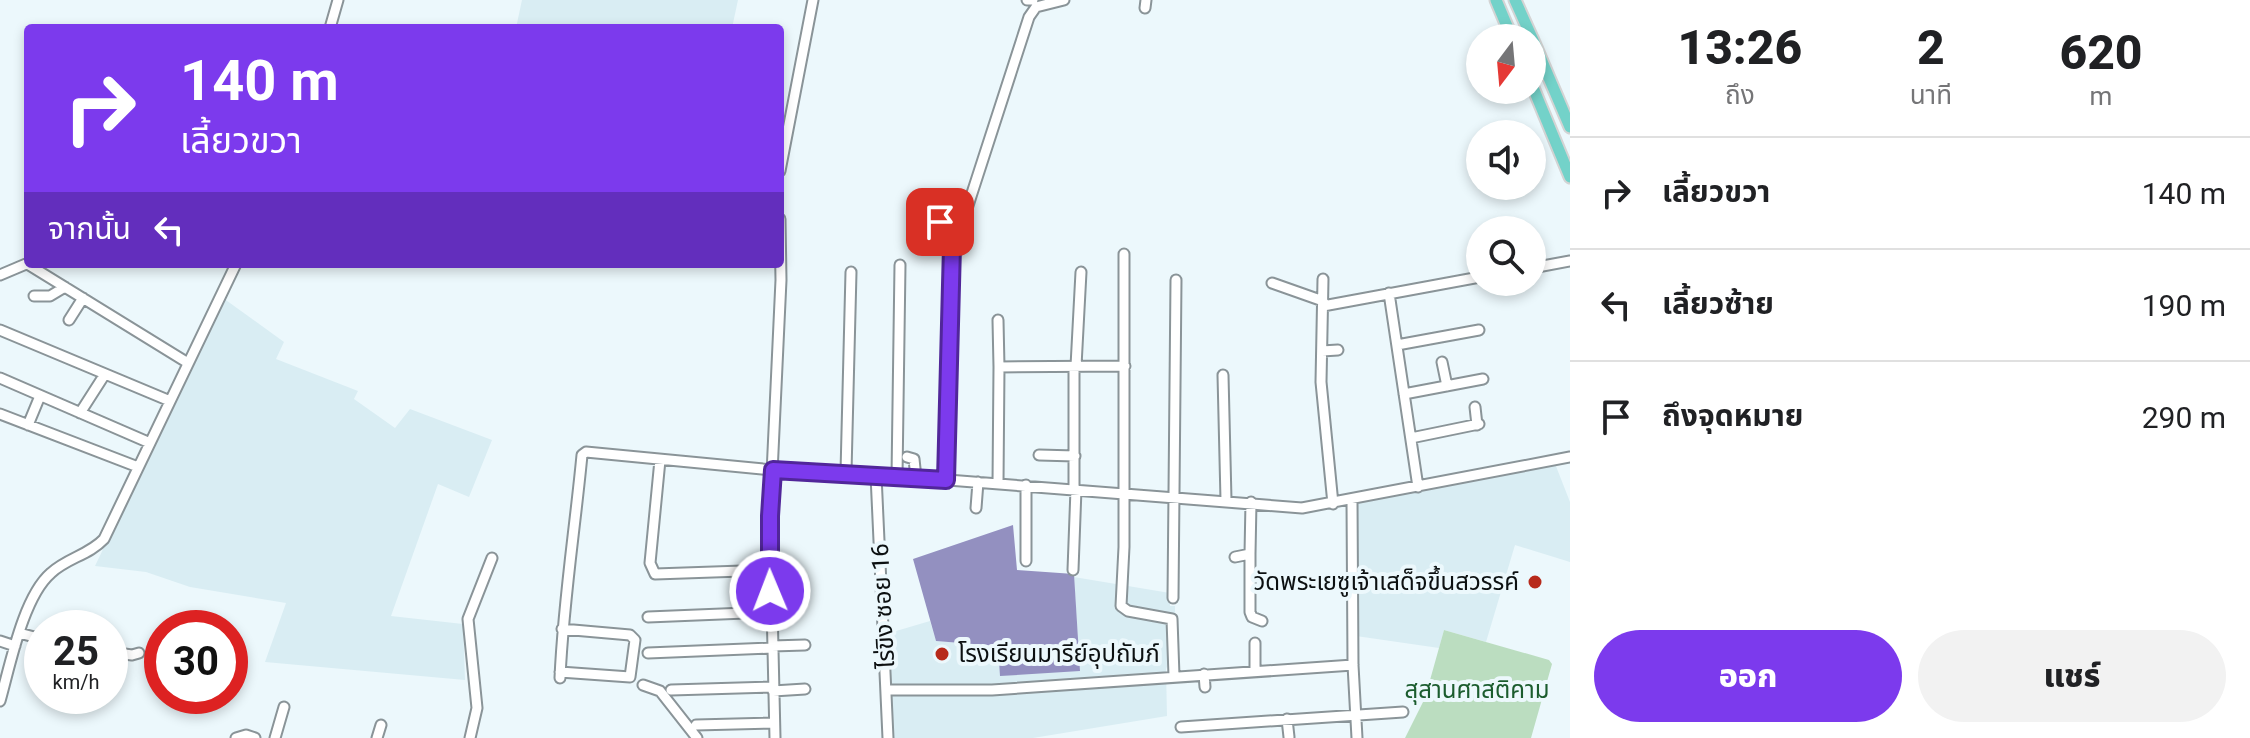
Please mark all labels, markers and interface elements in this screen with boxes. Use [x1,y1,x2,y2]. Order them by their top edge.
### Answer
text: 13:26 [1677,19,1802,76]
text: 2 [1917,19,1945,76]
north arrow [1466,24,1546,104]
map controls [1466,24,1546,296]
text: 620 [2059,24,2143,81]
text: 140 m [180,48,339,114]
icon: right [48,56,152,160]
text: ถึง [1725,80,1755,110]
text: นาที [1910,80,1952,110]
text: m [2090,81,2112,111]
text: เลี้ยวขวา [180,120,302,162]
button: sound [1466,120,1546,200]
icon: right [1594,171,1638,215]
text: เลี้ยวขวา [1662,174,1770,209]
text: 140 m [2142,176,2226,211]
pin [906,188,974,256]
icon: arrive [918,200,962,244]
icon: left [147,208,191,252]
text: จากนั้น [48,211,131,246]
button: search [1466,216,1546,296]
icon: left [1594,283,1638,327]
text: เลี้ยวซ้าย [1662,286,1774,321]
text: 190 m [2142,288,2226,323]
icon: arrive [1594,395,1638,439]
text: ถึงจุดหมาย [1662,398,1803,433]
text: 290 m [2142,400,2226,435]
street label: ไร่ขิง ซอย 16 [866,543,900,670]
position arrow [728,549,812,633]
place label: วัดพระเยซูเจ้าเสด็จขึ้นสวรรค์ [1253,565,1519,597]
marker: วัดพระเยซูเจ้าเสด็จขึ้นสวรรค์ [1526,573,1544,591]
speed limit sign: 30 [144,610,248,714]
text: 25 [53,628,99,675]
button: ออก [1594,630,1902,722]
button: แชร์ [1918,630,2226,722]
place label: โรงเรียนมารีย์อุปถัมภ์ [958,640,1160,669]
marker: โรงเรียนมารีย์อุปถัมภ์ [933,645,951,663]
text: km/h [53,670,99,694]
park label: สุสานศาสติคาม [1405,676,1549,705]

